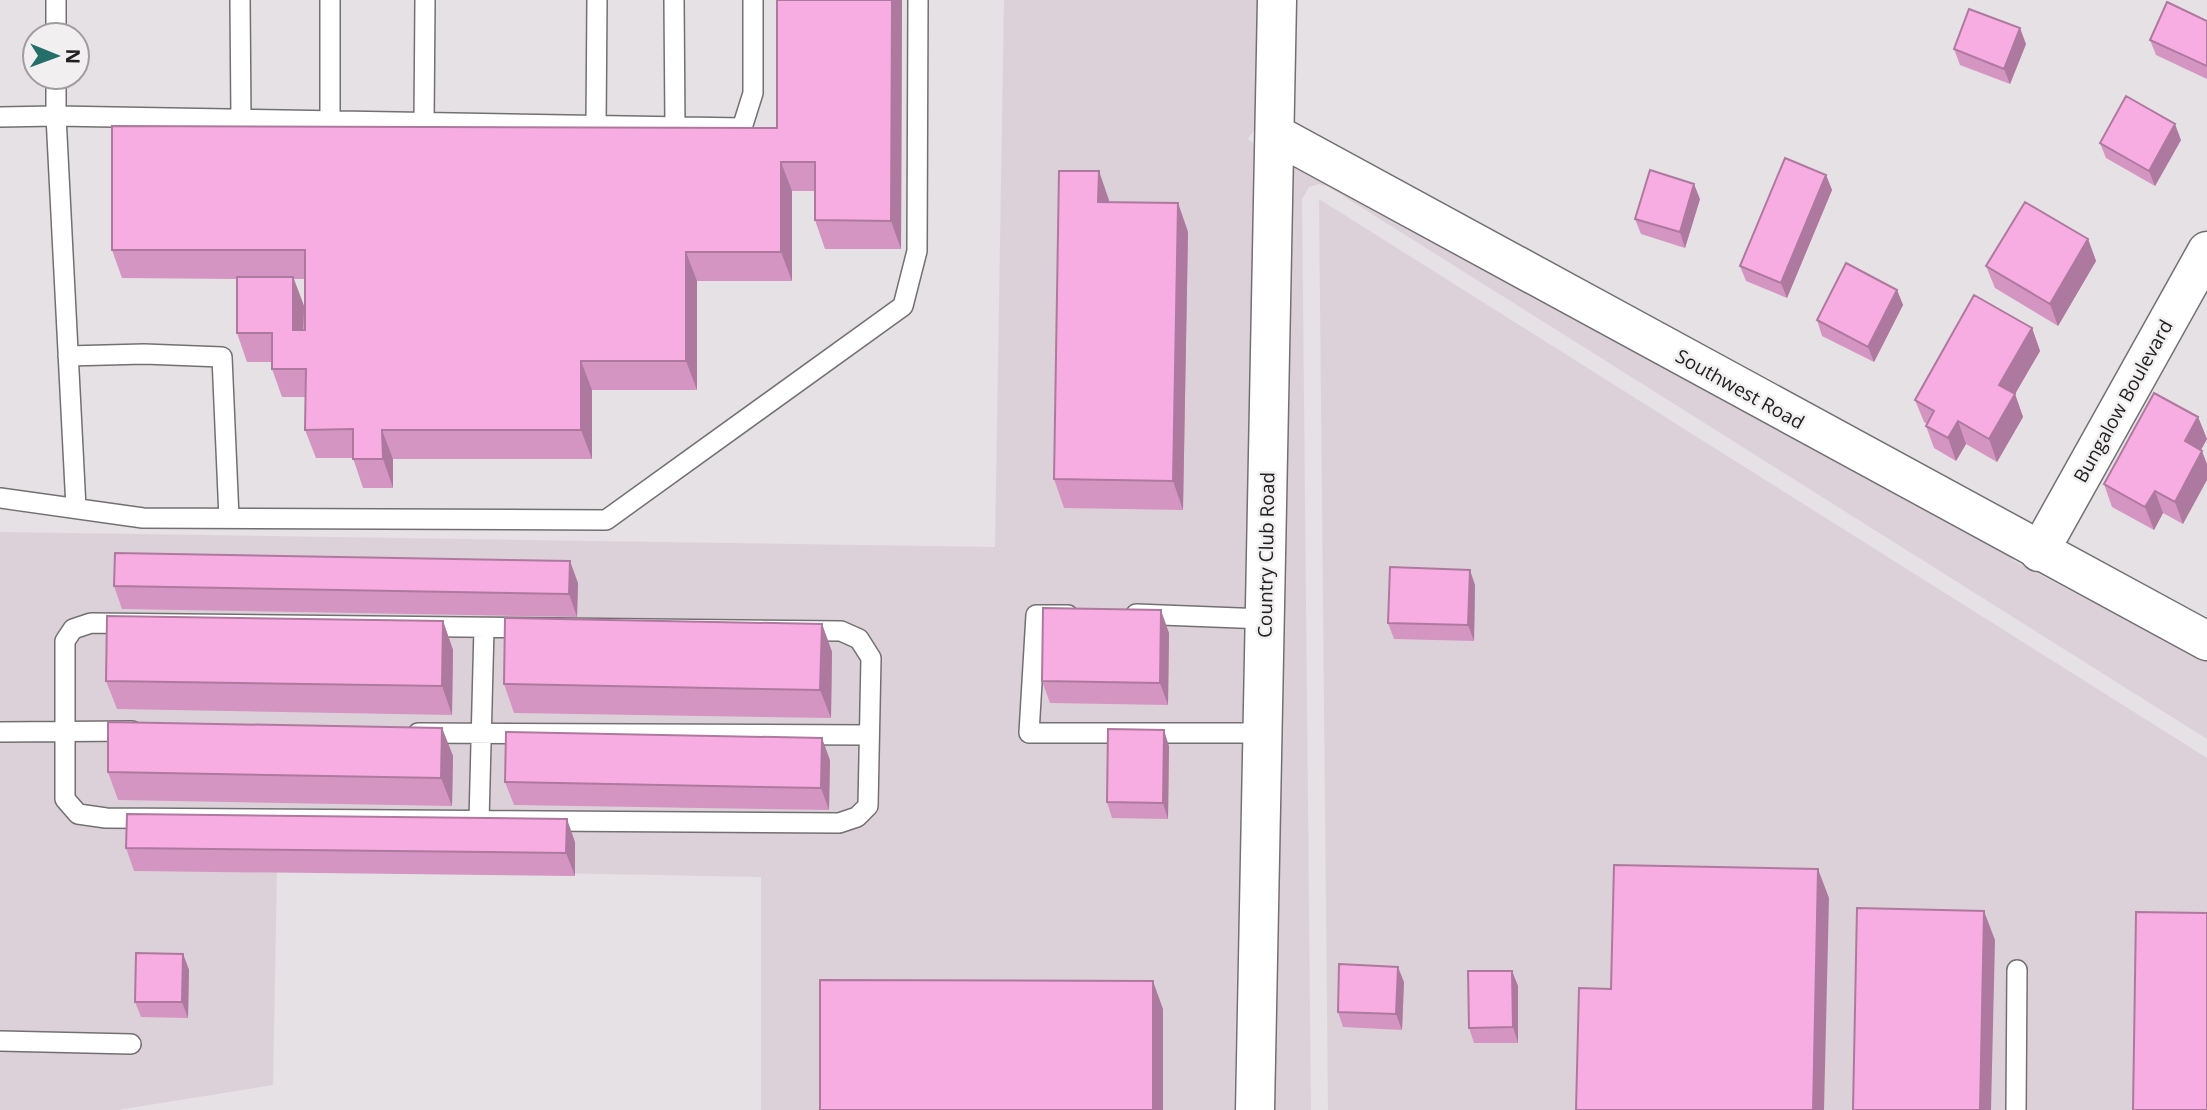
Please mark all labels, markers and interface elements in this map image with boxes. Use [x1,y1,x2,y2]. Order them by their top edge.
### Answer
north arrow [21,21,91,91]
text: N [60,48,86,64]
street label: Bungalow Boulevard [2067,315,2179,487]
street label: Southwest Road [1671,343,1809,435]
street label: Country Club Road [1252,472,1280,638]

